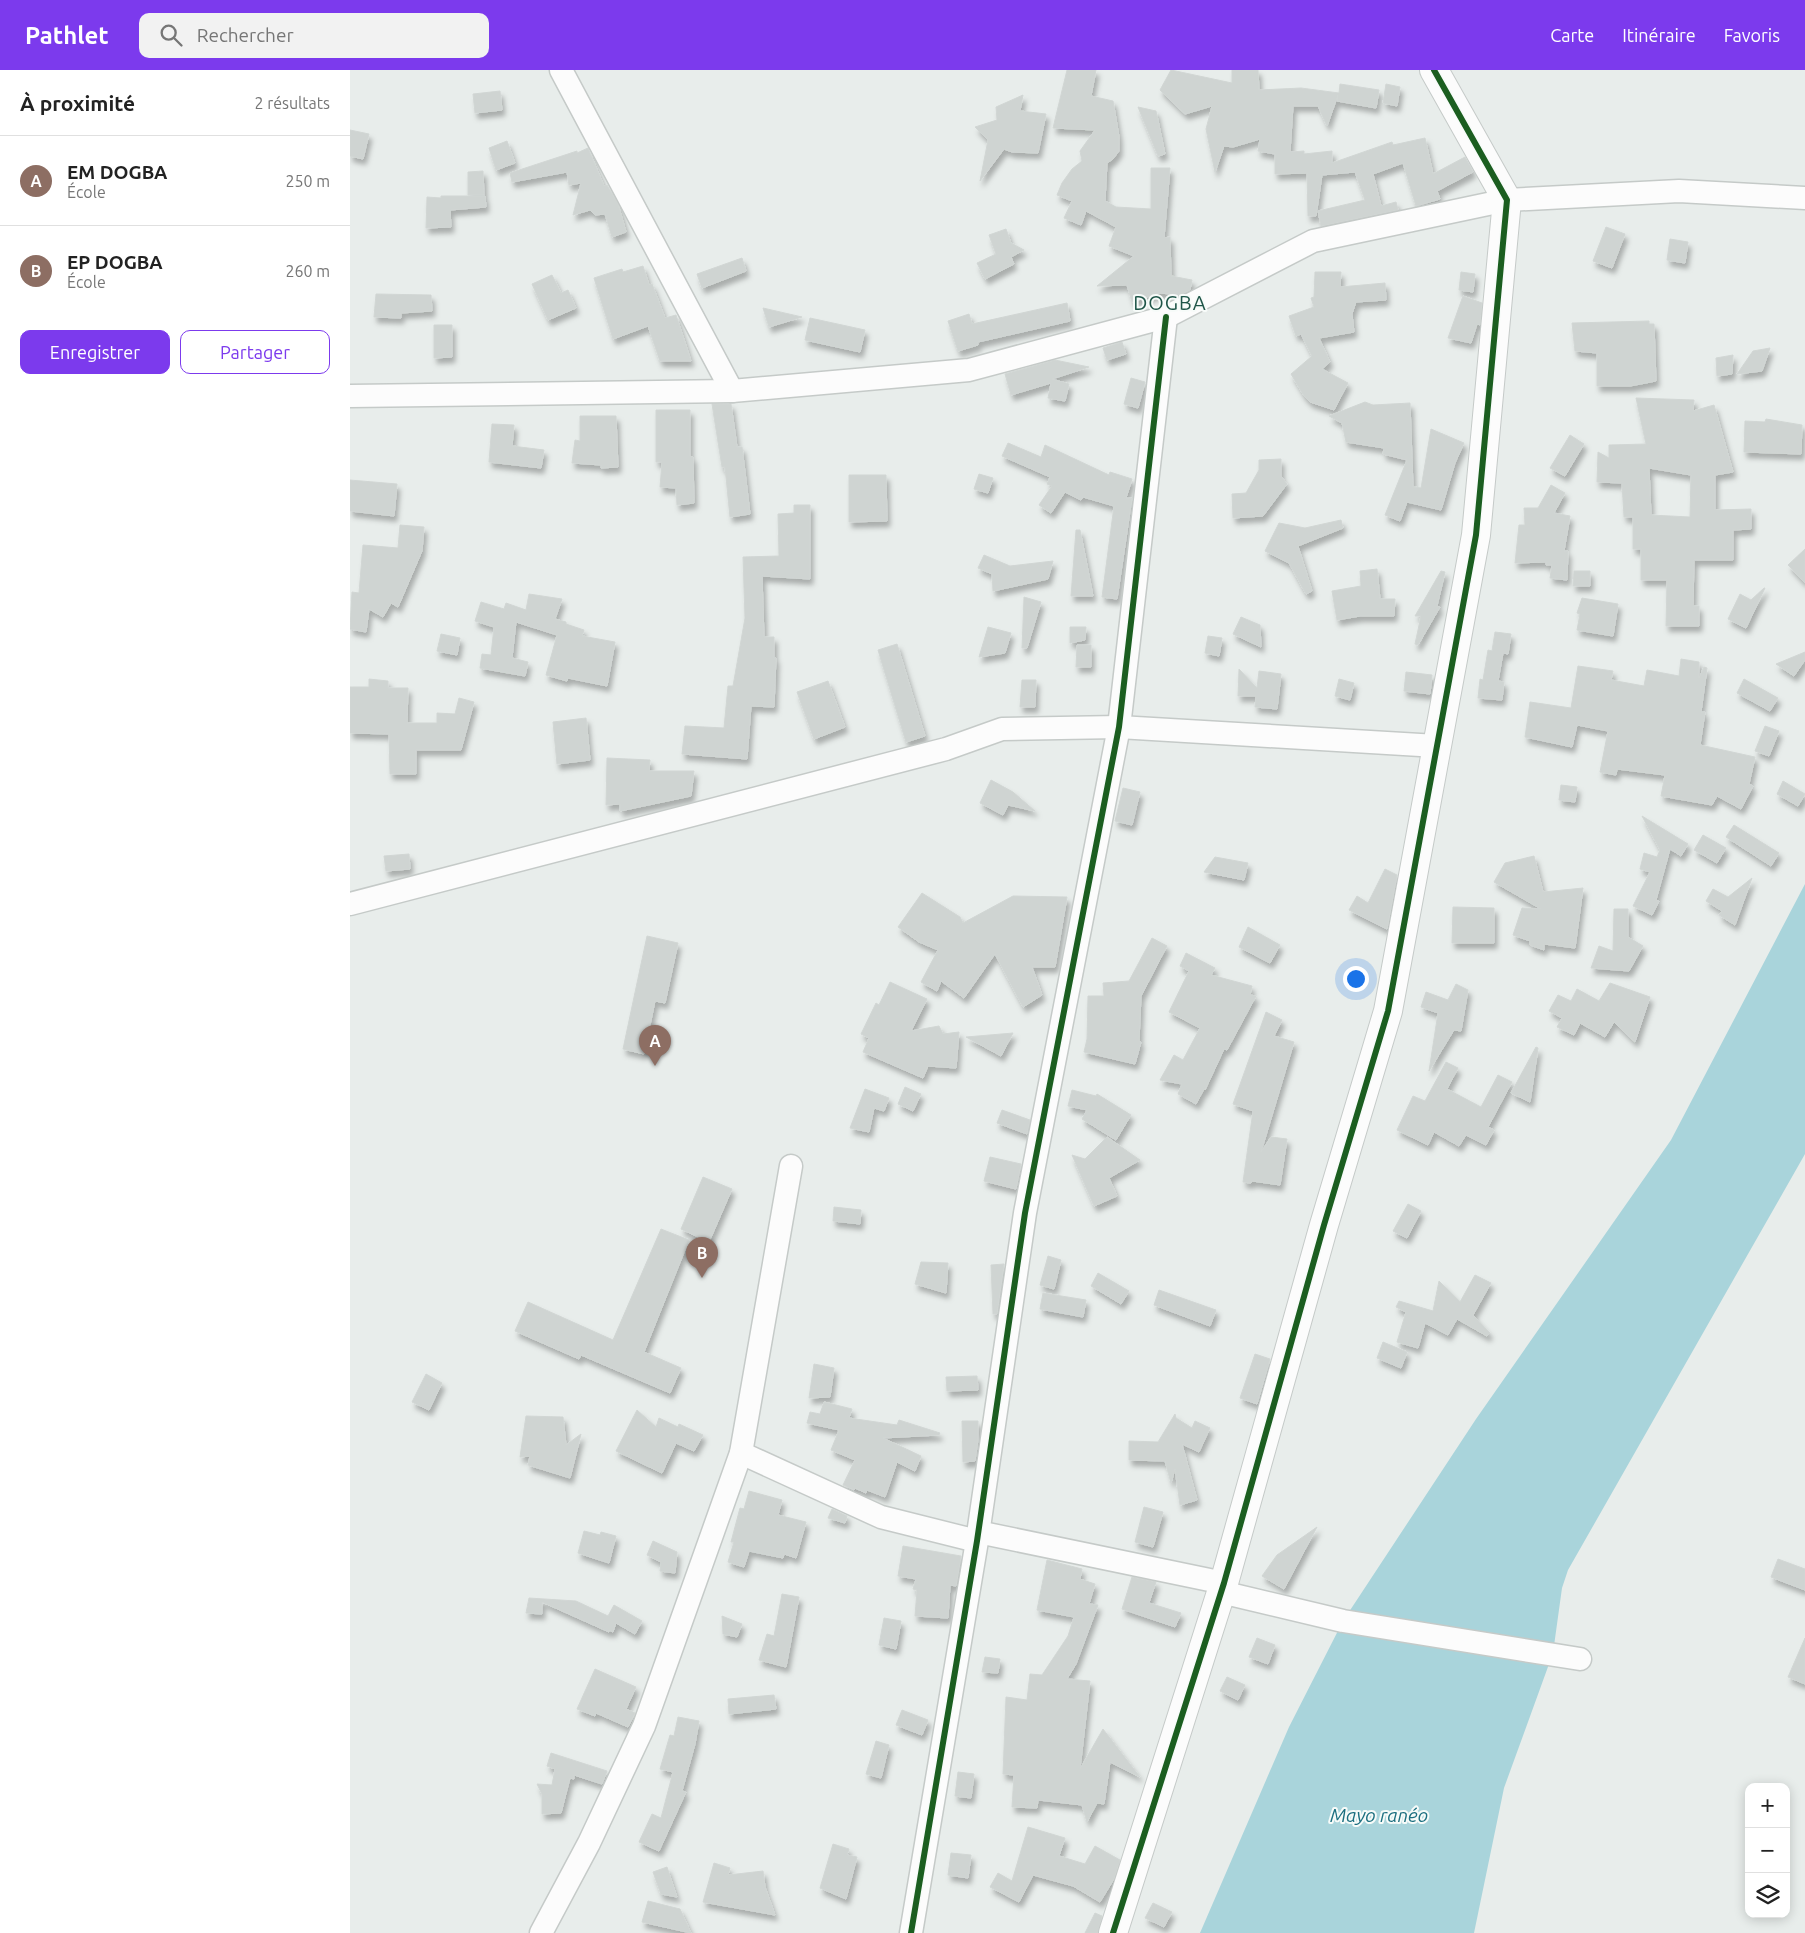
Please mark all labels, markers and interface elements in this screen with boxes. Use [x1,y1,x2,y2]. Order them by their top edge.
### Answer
search box [139,13,489,58]
icon: search [157,21,185,49]
text: Pathlet [25,22,109,49]
text: Rechercher [197,24,294,46]
text: Carte [1550,25,1594,45]
text: Itinéraire [1622,25,1696,45]
text: Favoris [1724,25,1780,45]
text: À proximité [20,91,135,115]
text: 2 résultats [254,94,330,112]
text: EM DOGBA [67,161,167,183]
text: A [30,172,42,190]
text: 250 m [285,172,330,190]
text: École [67,183,106,201]
text: EP DOGBA [67,251,163,273]
text: B [31,262,41,280]
text: 260 m [285,262,330,280]
text: École [67,273,106,291]
district label: DOGBA [1133,291,1207,314]
button: Enregistrer [20,330,170,374]
button: Partager [180,330,330,374]
your location [1343,966,1369,992]
pin: A [639,1025,671,1066]
pin: B [686,1237,718,1278]
map controls [1745,1783,1790,1918]
button: + [1745,1783,1790,1828]
water label: Mayo ranéo [1330,1804,1428,1826]
button: − [1745,1828,1790,1873]
button: layers [1745,1873,1790,1918]

